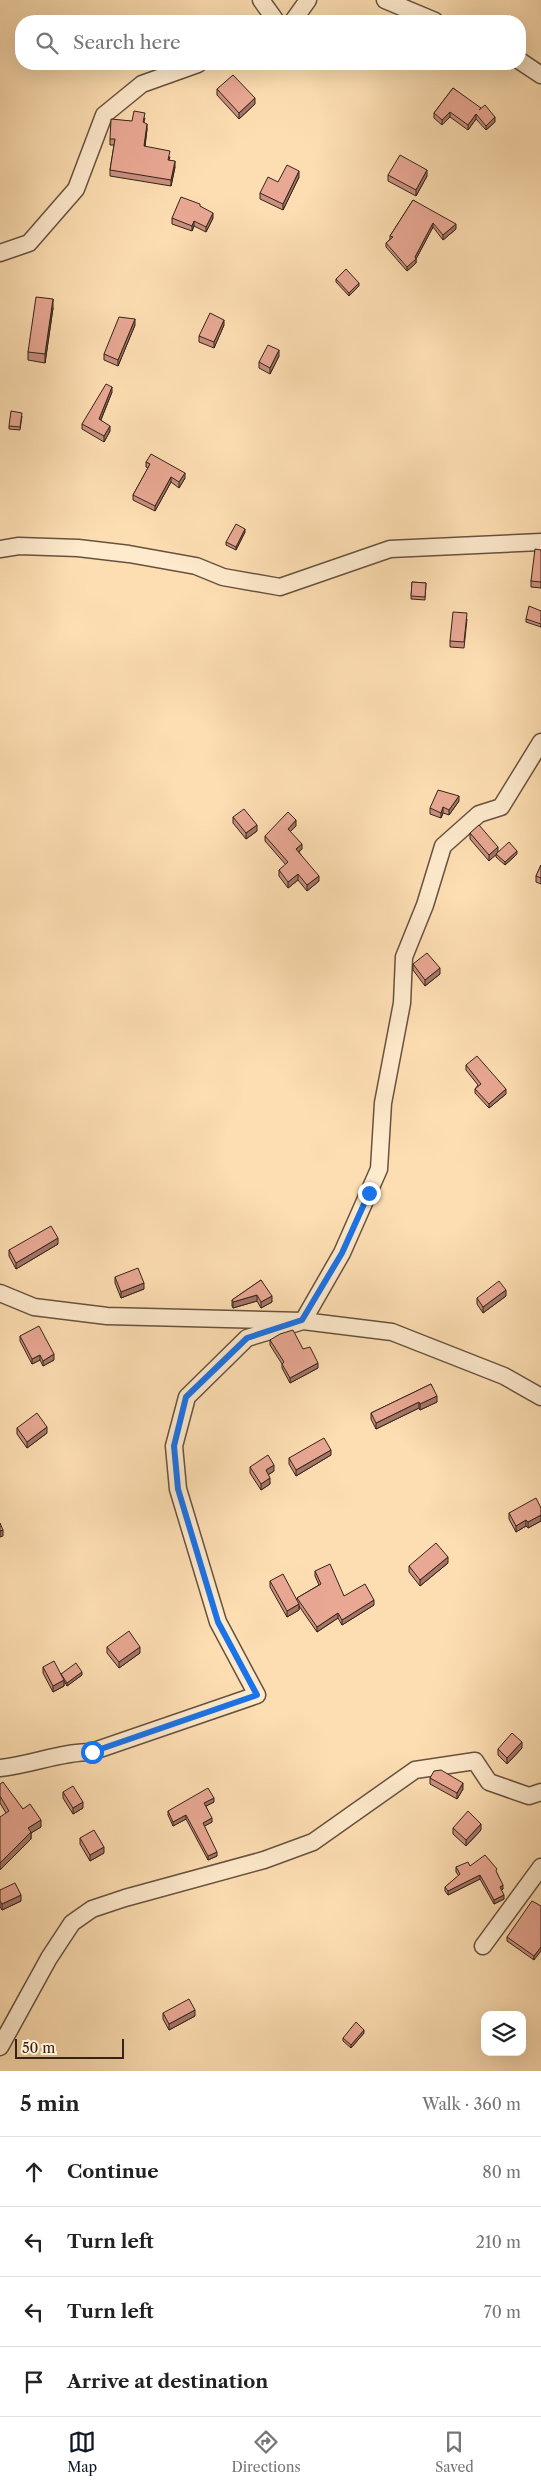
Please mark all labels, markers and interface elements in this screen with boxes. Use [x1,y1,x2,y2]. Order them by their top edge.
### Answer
search box [15,15,526,70]
icon: search [33,29,61,57]
text: Search here [73,31,181,54]
route end [358,1182,381,1205]
route start [81,1741,104,1764]
map controls [481,2011,526,2056]
button: layers [481,2011,526,2056]
scale bar [15,2036,124,2059]
text: 50 m [22,2039,55,2057]
text: 5 min [20,2091,80,2116]
text: Walk · 360 m [422,2094,521,2114]
icon: ahead [20,2158,48,2186]
text: Continue [67,2160,159,2183]
text: 80 m [482,2162,521,2182]
icon: left [20,2228,48,2256]
text: Turn left [67,2230,154,2253]
text: 210 m [476,2232,521,2252]
icon: left [20,2298,48,2326]
text: Turn left [67,2300,154,2323]
text: 70 m [484,2302,521,2322]
icon: arrive [20,2368,48,2396]
text: Arrive at destination [67,2370,268,2393]
tab: Map [67,2428,97,2476]
tab: Directions [231,2428,301,2476]
tab: Saved [435,2428,474,2476]

